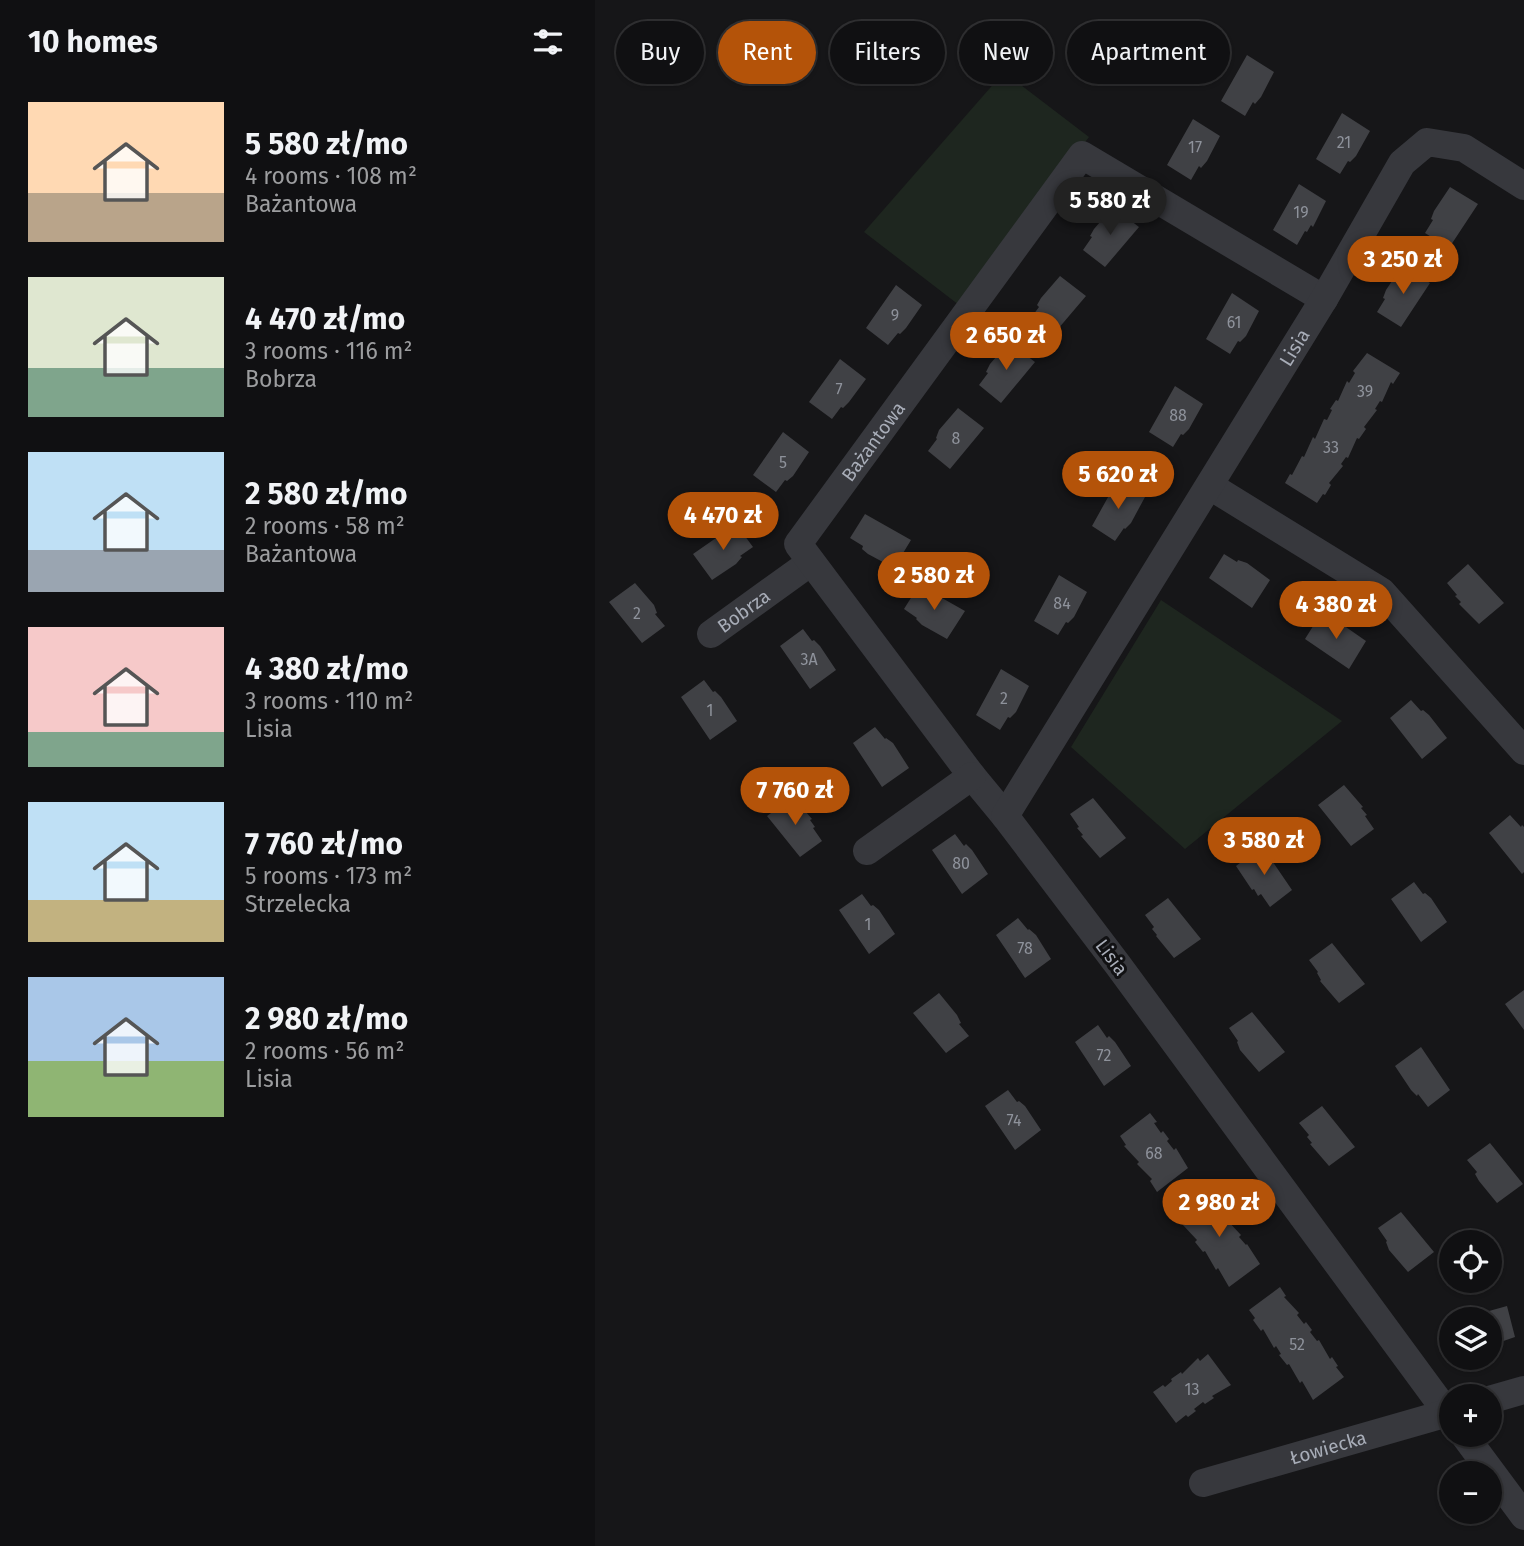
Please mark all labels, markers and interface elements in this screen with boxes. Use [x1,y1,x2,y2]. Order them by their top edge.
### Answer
chip: Buy [616,21,704,84]
chip: Rent [718,21,816,84]
chip: Filters [830,21,945,84]
chip: New [959,21,1053,84]
chip: Apartment [1067,21,1230,84]
icon: filters [529,23,567,61]
text: 10 homes [28,24,158,60]
text: 5 580 zł/mo [245,126,408,162]
icon: home [84,130,168,214]
house number: 21 [1337,133,1351,152]
house number: 17 [1188,138,1202,157]
text: 4 rooms · 108 m² [245,162,417,190]
pin: 5 580 zł [1038,177,1182,237]
text: 5 580 zł [1070,186,1150,214]
text: Bażantowa [245,190,357,218]
house number: 19 [1293,203,1309,222]
pin: 3 250 zł [1331,236,1475,296]
text: 3 250 zł [1363,245,1443,273]
text: 4 470 zł/mo [245,301,405,337]
icon: home [84,305,168,389]
house number: 9 [891,306,899,325]
pin: 2 650 zł [934,312,1078,372]
house number: 61 [1227,313,1241,332]
text: 2 650 zł [966,321,1046,349]
street label: Lisia [1275,325,1315,370]
text: 3 rooms · 116 m² [245,337,413,365]
text: Bobrza [245,365,317,393]
house number: 7 [835,380,843,399]
house number: 39 [1357,382,1373,401]
street label: Bażantowa [837,397,910,486]
house number: 88 [1169,406,1187,425]
house number: 8 [952,429,961,448]
house number: 33 [1323,438,1339,457]
pin: 5 620 zł [1046,452,1190,511]
house number: 5 [779,453,787,472]
text: 5 620 zł [1078,460,1158,488]
text: 2 580 zł/mo [245,476,407,512]
icon: home [84,480,168,564]
pin: 4 470 zł [651,492,795,552]
text: 4 470 zł [684,501,762,529]
text: 2 rooms · 58 m² [245,512,405,540]
text: Bażantowa [245,540,357,568]
pin: 2 580 zł [862,552,1006,612]
text: 2 580 zł [894,561,974,589]
pin: 4 380 zł [1264,582,1408,641]
street label: Bobrza [713,584,775,638]
text: 4 380 zł [1295,590,1377,618]
house number: 84 [1053,594,1071,613]
house number: 2 [633,604,641,623]
house number: 3A [800,650,818,669]
text: 4 380 zł/mo [245,651,408,687]
icon: home [84,655,168,739]
text: 3 rooms · 110 m² [245,687,413,715]
house number: 2 [1000,689,1008,708]
house number: 1 [707,701,713,720]
text: Lisia [245,715,293,743]
pin: 7 760 zł [723,768,867,827]
text: 7 760 zł [757,776,833,804]
pin: 3 580 zł [1192,818,1336,877]
text: 7 760 zł/mo [245,826,403,862]
text: 3 580 zł [1224,826,1304,854]
icon: home [84,830,168,914]
house number: 80 [952,854,970,873]
text: 5 rooms · 173 m² [245,862,412,890]
text: Strzelecka [245,890,351,918]
house number: 1 [865,915,871,934]
street label: Lisia [1091,935,1133,980]
house number: 78 [1017,939,1033,958]
text: 2 980 zł/mo [245,1001,408,1037]
icon: home [84,1005,168,1089]
text: 2 rooms · 56 m² [245,1037,404,1065]
house number: 72 [1097,1046,1111,1065]
text: Lisia [245,1065,293,1093]
house number: 74 [1007,1111,1022,1130]
house number: 68 [1145,1144,1163,1163]
pin: 2 980 zł [1147,1180,1291,1239]
text: 2 980 zł [1179,1188,1259,1216]
map controls [1439,1230,1502,1524]
button: locate [1439,1230,1502,1293]
button: layers [1439,1307,1502,1370]
house number: 52 [1289,1335,1305,1354]
house number: 13 [1185,1380,1199,1399]
button: + [1439,1384,1502,1447]
street label: Łowiecka [1287,1426,1369,1470]
button: − [1439,1461,1502,1524]

